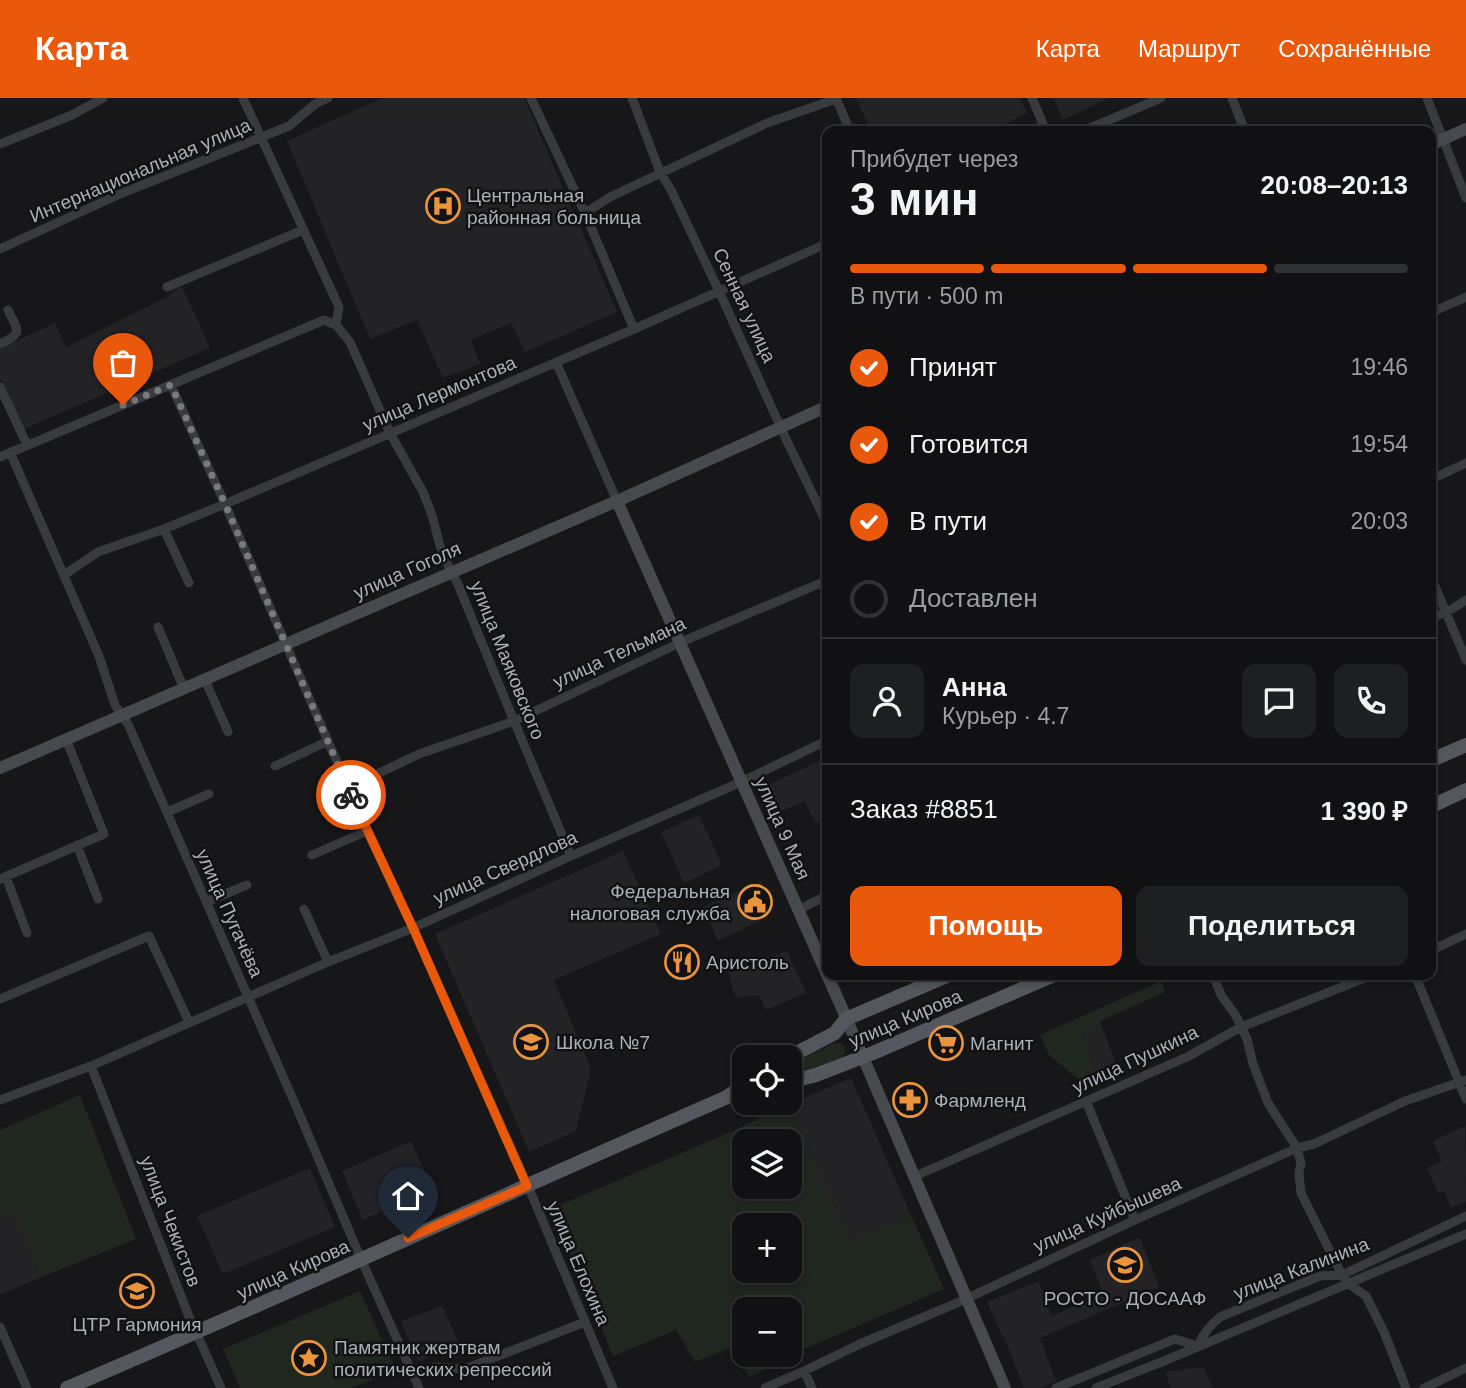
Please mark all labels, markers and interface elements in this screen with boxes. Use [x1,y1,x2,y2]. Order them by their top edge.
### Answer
text: Карта [35,30,128,67]
text: Карта [1036,35,1100,62]
text: Маршрут [1138,35,1240,62]
text: Сохранённые [1278,35,1431,62]
street label: Интернациональная улица [27,114,254,227]
text: Прибудет через [850,146,1018,172]
text: 20:08–20:13 [1261,170,1408,200]
text: 3 мин [850,173,978,225]
place label: Центральная районная больница [467,185,641,228]
hospital icon: Центральная районная больница [424,187,462,225]
street label: Сенная улица [709,245,780,366]
text: В пути · 500 m [850,283,1003,309]
pin [93,333,153,405]
icon: bag [104,344,142,382]
icon: check [850,349,888,387]
street label: улица Лермонтова [359,351,520,435]
text: Принят [909,352,997,382]
text: 19:46 [1350,354,1408,380]
icon: check [850,426,888,464]
text: Готовится [909,429,1028,459]
text: 19:54 [1350,431,1408,457]
icon: check [850,503,888,541]
text: В пути [909,506,987,536]
text: 20:03 [1350,508,1408,534]
street label: улица Гоголя [350,537,464,603]
street label: улица Маяковского [466,578,549,742]
text: Доставлен [909,583,1038,613]
street label: улица Тельмана [550,612,689,692]
button: person [850,664,924,738]
button: chat [1242,664,1316,738]
button: phone [1334,664,1408,738]
text: Анна [942,672,1007,702]
text: Курьер · 4.7 [942,703,1069,729]
courier [316,760,386,830]
street label: улица 9 Мая [751,774,815,883]
icon: bike [332,776,370,814]
text: Заказ #8851 [850,794,998,824]
text: 1 390 ₽ [1321,796,1408,826]
street label: улица Свердлова [430,826,581,909]
street label: улица Пугачёва [192,846,267,981]
place label: Федеральная налоговая служба [570,881,730,924]
public building icon: Федеральная налоговая служба [736,883,774,921]
button: Помощь [850,886,1122,966]
button: Поделиться [1136,886,1408,966]
restaurant icon: Аристоль [663,943,701,981]
place label: Аристоль [706,952,789,973]
street label: улица Кирова [846,985,965,1052]
street label: улица Пушкина [1069,1021,1202,1098]
school or university icon: Школа №7 [512,1023,550,1061]
supermarket icon: Магнит [927,1024,965,1062]
place label: Школа №7 [556,1032,650,1053]
place label: Магнит [970,1033,1034,1054]
map controls [732,1045,802,1367]
button: locate [732,1045,802,1115]
pharmacy icon: Фармленд [891,1081,929,1119]
place label: Фармленд [934,1090,1026,1111]
button: layers [732,1129,802,1199]
street label: улица Чекистов [136,1153,205,1290]
pin [378,1166,438,1238]
street label: улица Куйбышева [1030,1172,1185,1256]
icon: home [389,1177,427,1215]
street label: улица Елохина [543,1198,614,1329]
button: + [732,1213,802,1283]
street label: улица Калинина [1231,1233,1372,1304]
street label: улица Кирова [234,1235,353,1304]
school or university icon: РОСТО - ДОСААФ [1106,1246,1144,1284]
school or university icon: ЦТР Гармония [118,1272,156,1310]
place label: РОСТО - ДОСААФ [1044,1288,1206,1309]
button: − [732,1297,802,1367]
place label: ЦТР Гармония [73,1314,202,1335]
place label: Памятник жертвам политических репрессий [334,1337,552,1380]
place icon: Памятник жертвам политических репрессий [290,1339,328,1377]

